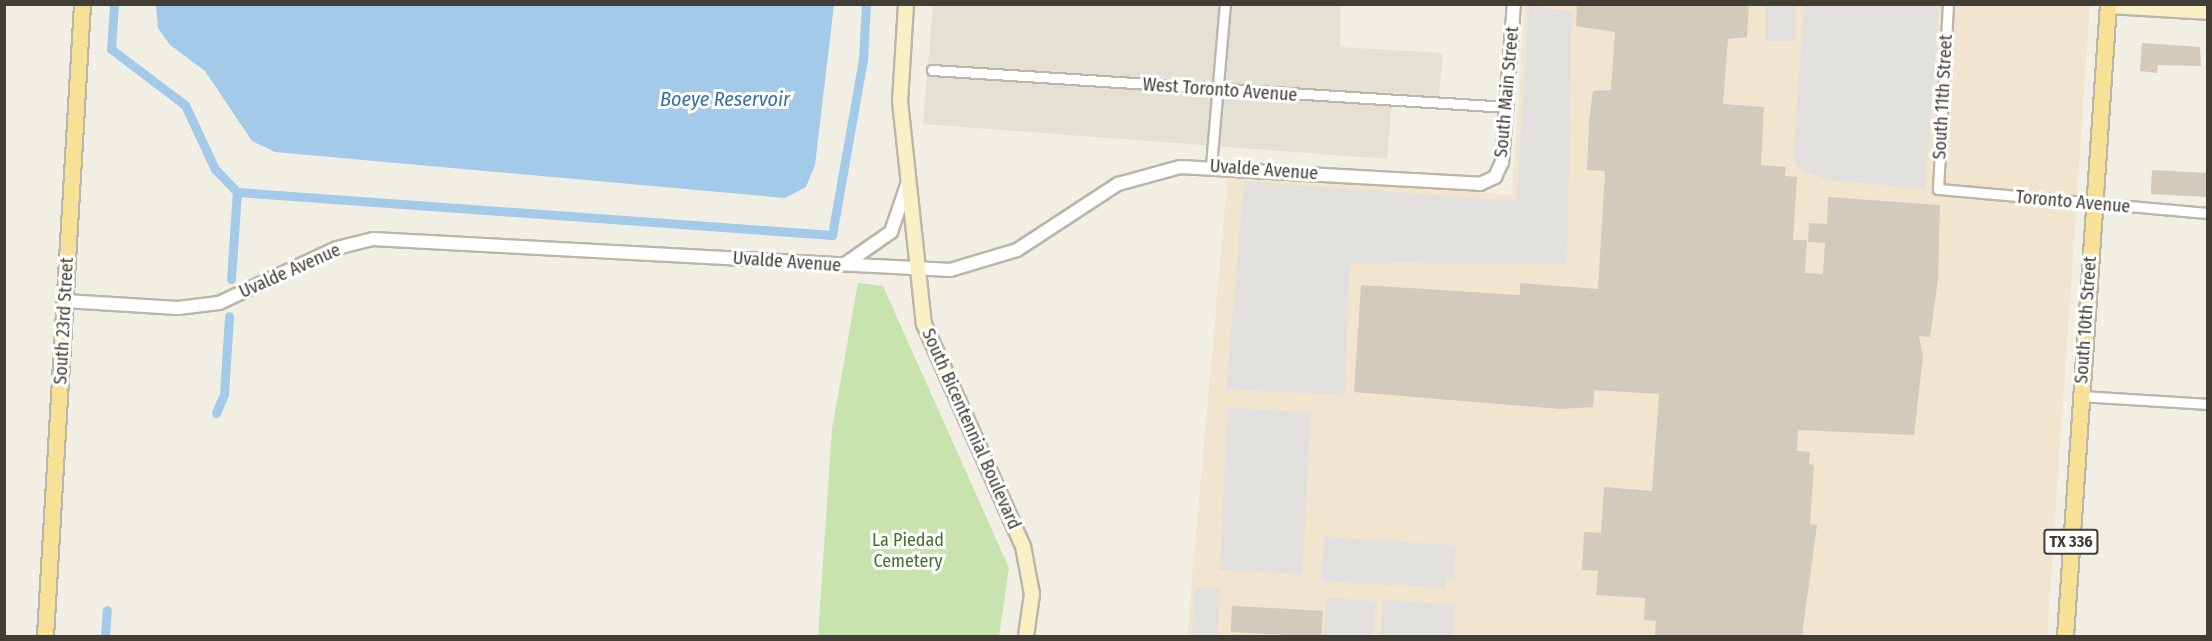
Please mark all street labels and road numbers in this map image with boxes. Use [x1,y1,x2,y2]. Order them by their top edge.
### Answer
street label: South Main Street [1491,26,1523,158]
street label: South 11th Street [1929,34,1957,160]
street label: West Toronto Avenue [1142,74,1298,106]
street label: Uvalde Avenue [1209,155,1319,185]
street label: Toronto Avenue [2015,186,2131,218]
street label: Uvalde Avenue [236,239,344,303]
street label: Uvalde Avenue [732,247,842,277]
street label: South 10th Street [2071,256,2101,384]
street label: South 23rd Street [50,257,78,385]
street label: South Bicentennial Boulevard [917,325,1025,533]
road number: TX 336 [2042,529,2100,555]

